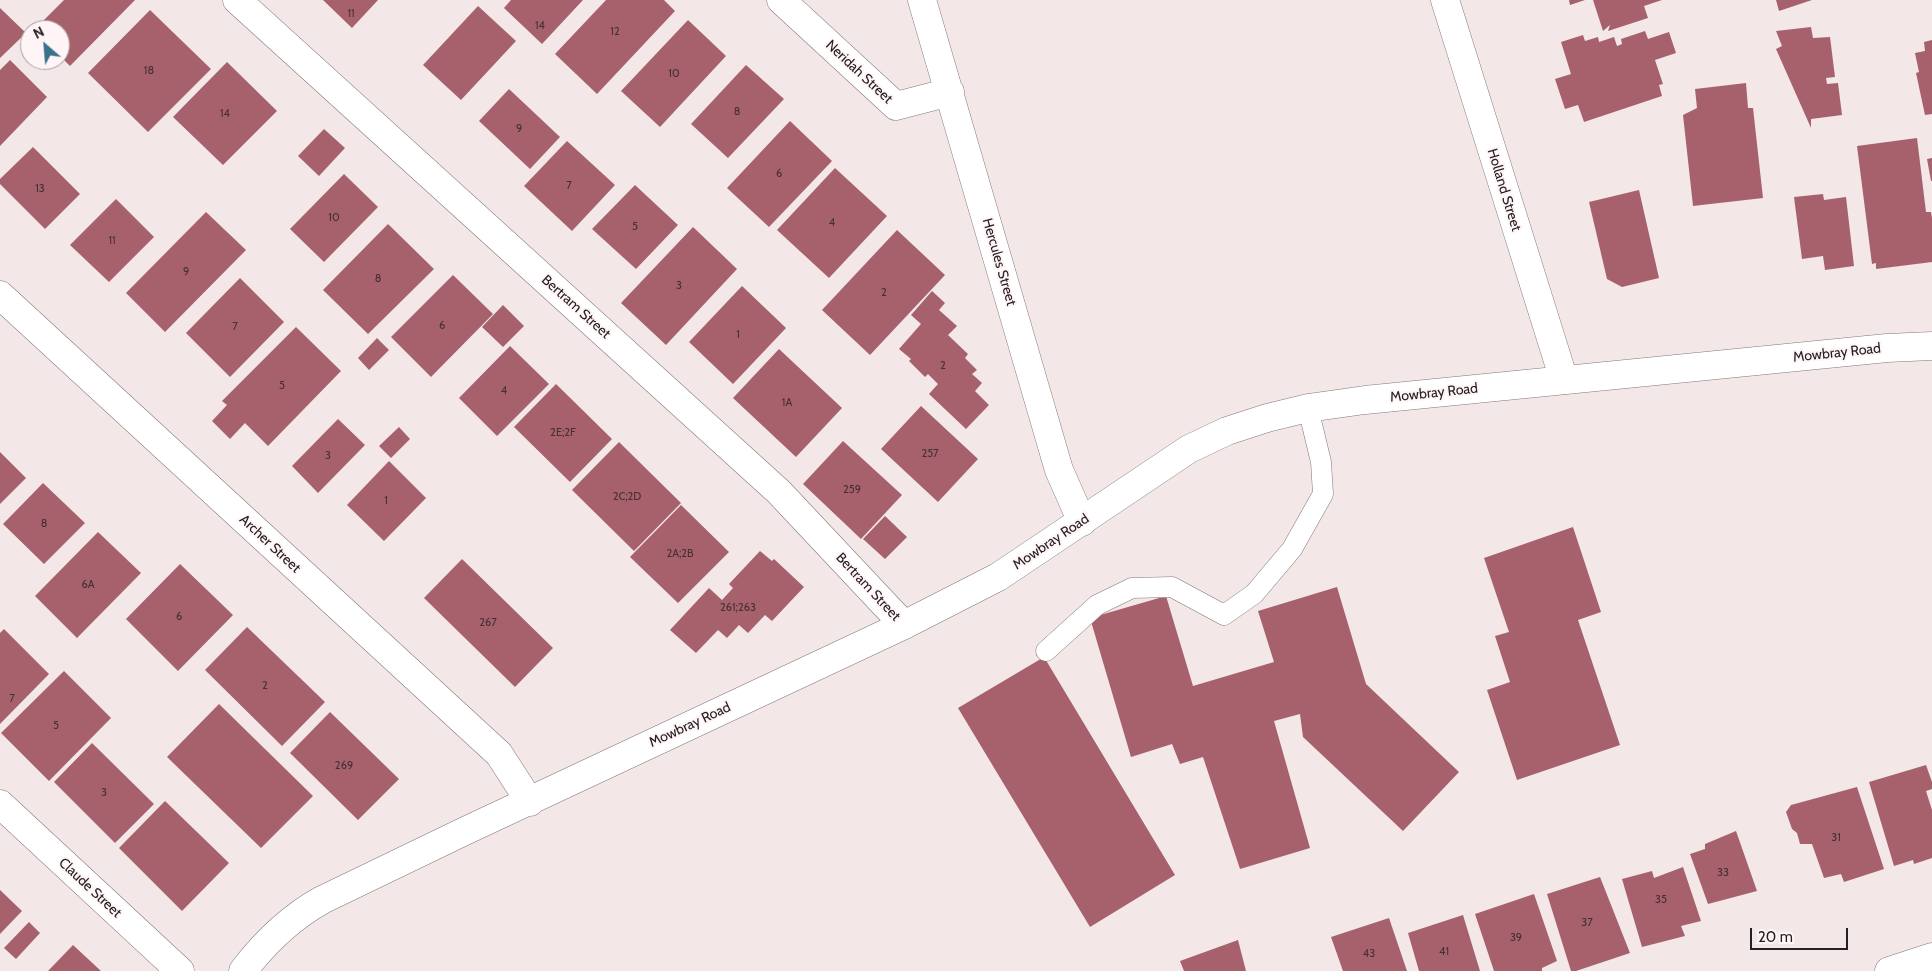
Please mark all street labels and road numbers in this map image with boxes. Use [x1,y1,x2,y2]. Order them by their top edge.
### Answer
street label: Neridah Street [822,37,896,107]
street label: Holland Street [1483,147,1525,233]
street label: Hercules Street [979,216,1019,308]
street label: Bertram Street [538,272,614,342]
street label: Mowbray Road [1792,340,1882,366]
street label: Mowbray Road [1389,380,1479,406]
street label: Mowbray Road [1010,510,1092,574]
street label: Archer Street [236,511,304,577]
street label: Bertram Street [832,549,904,625]
street label: Mowbray Road [647,699,733,751]
street label: Claude Street [55,855,125,921]

